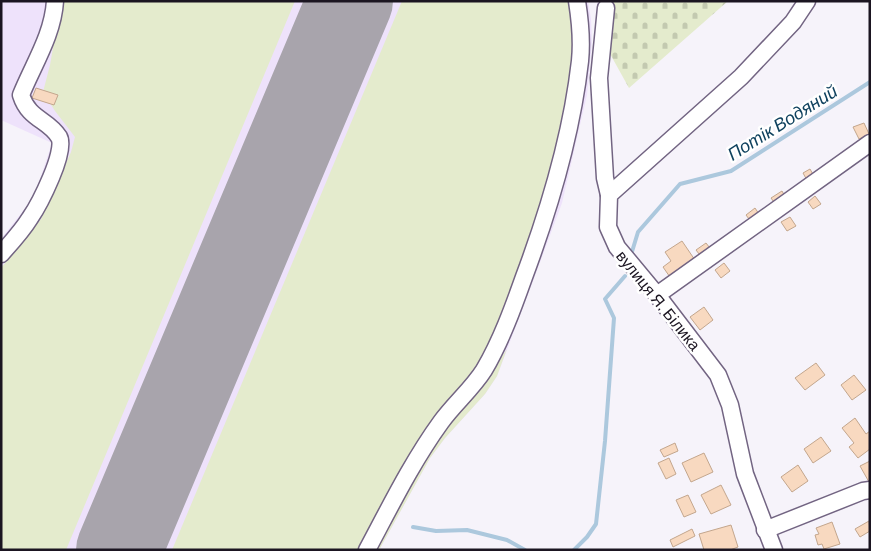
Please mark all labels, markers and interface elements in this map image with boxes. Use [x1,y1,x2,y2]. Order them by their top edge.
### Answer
water label: Потік Водяний [723,79,841,165]
street label: вулиця Я. Білика [613,246,705,354]

